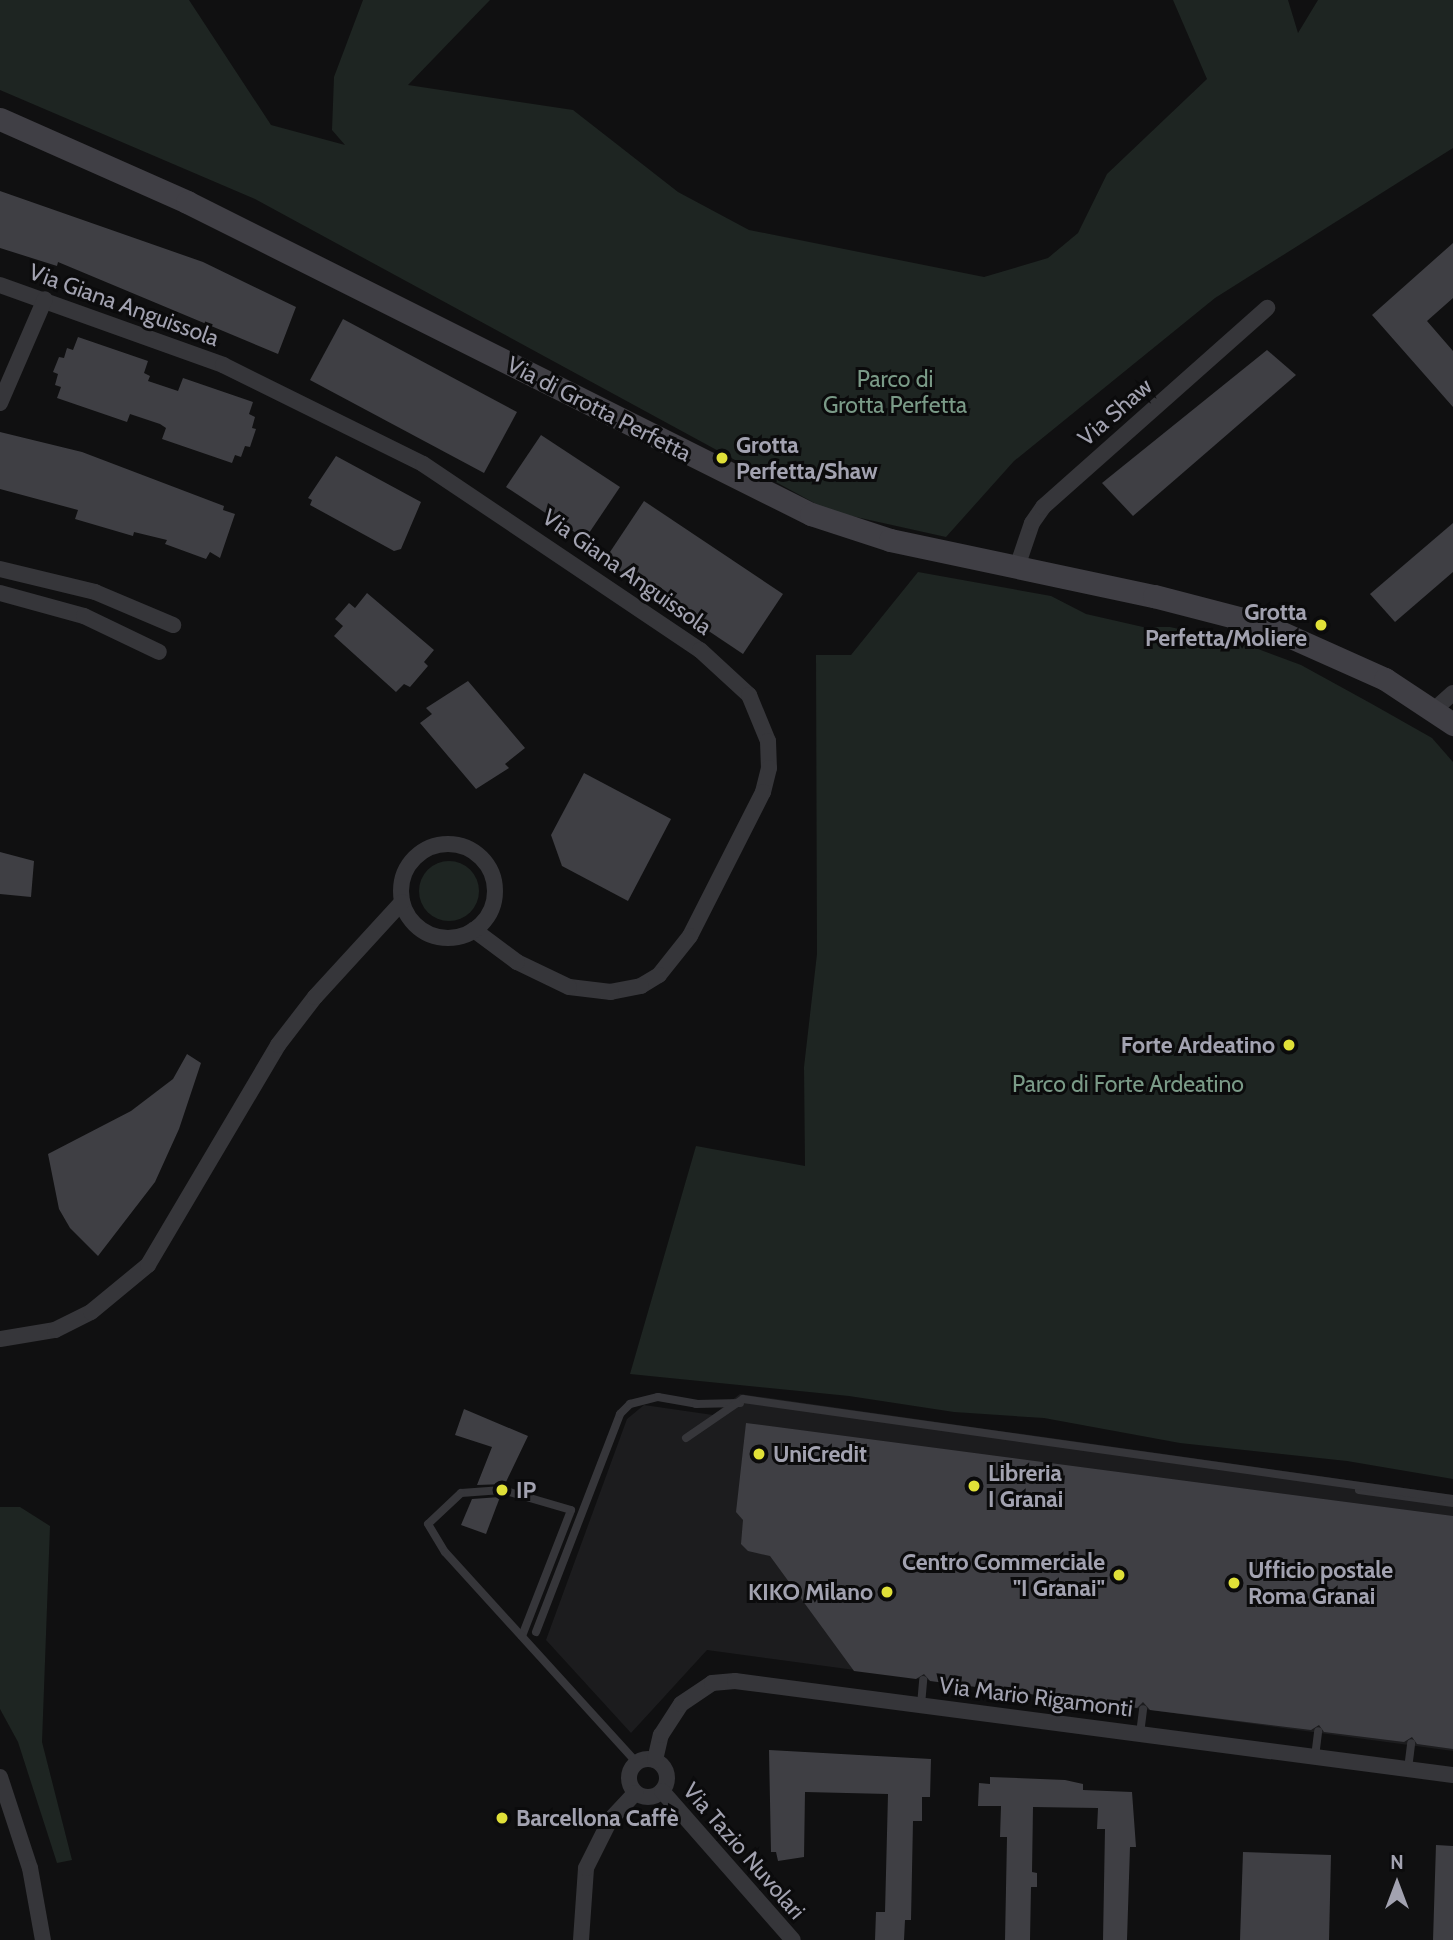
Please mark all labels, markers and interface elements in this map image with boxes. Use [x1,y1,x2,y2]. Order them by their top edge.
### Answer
street label: Via Giana Anguissola [25,258,223,352]
street label: Via di Grotta Perfetta [502,351,696,467]
park label: Parco di Grotta Perfetta [823,365,967,419]
street label: Via Shaw [1072,372,1158,452]
place label: Grotta Perfetta/Shaw [736,431,878,485]
marker: Grotta Perfetta/Shaw [714,450,730,466]
street label: Via Giana Anguissola [537,503,717,641]
place label: Grotta Perfetta/Moliere [1145,598,1307,652]
marker: Grotta Perfetta/Moliere [1313,617,1329,633]
place label: Forte Ardeatino [1121,1031,1275,1059]
marker: Forte Ardeatino [1281,1037,1297,1053]
park label: Parco di Forte Ardeatino [1012,1070,1244,1098]
place label: UniCredit [773,1440,867,1468]
marker: UniCredit [751,1446,767,1462]
place label: Libreria I Granai [988,1459,1063,1513]
place label: IP [516,1476,536,1504]
marker: Libreria I Granai [966,1478,982,1494]
marker: IP [494,1482,510,1498]
place label: Centro Commerciale "I Granai" [902,1548,1105,1602]
place label: Ufficio postale Roma Granai [1248,1556,1393,1610]
marker: Centro Commerciale "I Granai" [1111,1567,1127,1583]
marker: Ufficio postale Roma Granai [1226,1575,1242,1591]
place label: KIKO Milano [748,1578,873,1606]
marker: KIKO Milano [879,1584,895,1600]
street label: Via Mario Rigamonti [938,1671,1134,1723]
street label: Via Tazio Nuvolari [677,1777,811,1925]
place label: Barcellona Caffè [516,1804,679,1832]
marker: Barcellona Caffè [494,1810,510,1826]
north arrow [1362,1849,1432,1919]
text: N [1390,1851,1404,1874]

